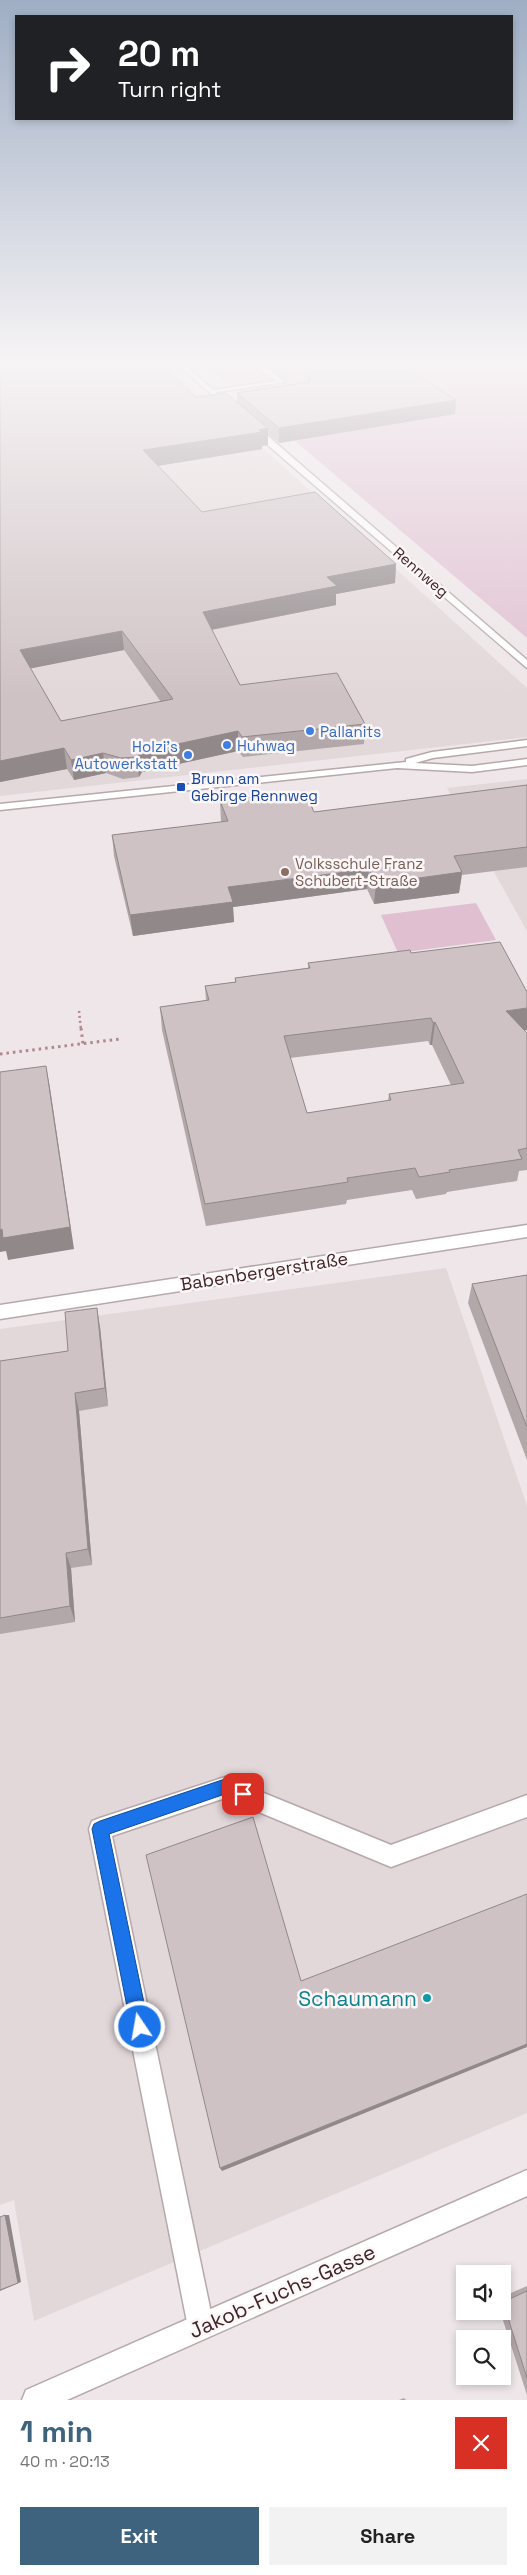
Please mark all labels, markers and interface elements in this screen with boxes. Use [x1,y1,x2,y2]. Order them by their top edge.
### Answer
text: 20 m [118,32,200,76]
icon: right [35,35,100,100]
text: Turn right [118,75,221,103]
street label: Rennweg [389,543,453,601]
place label: Pallanits [320,722,381,741]
marker: Pallanits [304,725,316,737]
place label: Huhwag [237,736,295,755]
place label: Holzi's Autowerkstatt [74,737,178,773]
marker: Huhwag [221,739,233,751]
marker: Holzi's Autowerkstatt [182,749,194,761]
place label: Brunn am Gebirge Rennweg [191,769,318,805]
marker: Brunn am Gebirge Rennweg [175,781,187,793]
place label: Volksschule Franz Schubert-Straße [295,854,423,890]
marker: Volksschule Franz Schubert-Straße [279,866,291,878]
street label: Babenbergerstraße [179,1246,349,1296]
pin [222,1773,264,1815]
icon: arrive [229,1780,257,1808]
place label: Schaumann [298,1985,417,2012]
marker: Schaumann [421,1992,433,2004]
position arrow [113,2000,165,2052]
street label: Jakob-Fuchs-Gasse [184,2238,380,2344]
map controls [456,2265,511,2385]
button: sound [456,2265,511,2320]
button: search [456,2330,511,2385]
text: 1 min [20,2412,93,2451]
button: close [455,2417,507,2469]
text: 40 m · 20:13 [20,2451,110,2472]
button: Exit [20,2507,259,2565]
button: Share [269,2507,507,2565]

